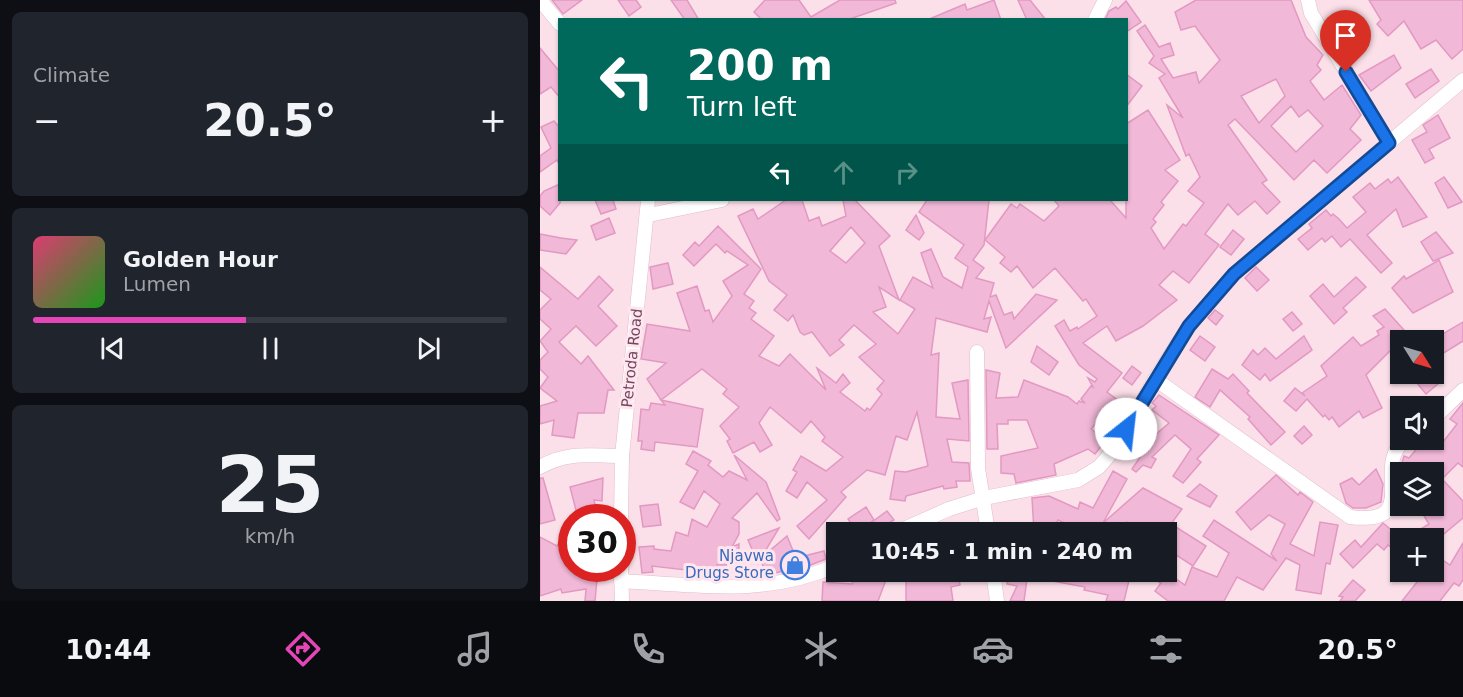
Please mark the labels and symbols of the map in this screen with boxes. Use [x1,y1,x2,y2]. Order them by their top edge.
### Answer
pin [1320,10,1371,72]
street label: Petroda Road [618,307,646,409]
north arrow [1390,330,1444,384]
position arrow [1094,397,1158,461]
speed limit sign: 30 [558,504,636,582]
place label: Njavwa Drugs Store [685,547,774,582]
shop icon: Njavwa Drugs Store [779,549,811,581]

